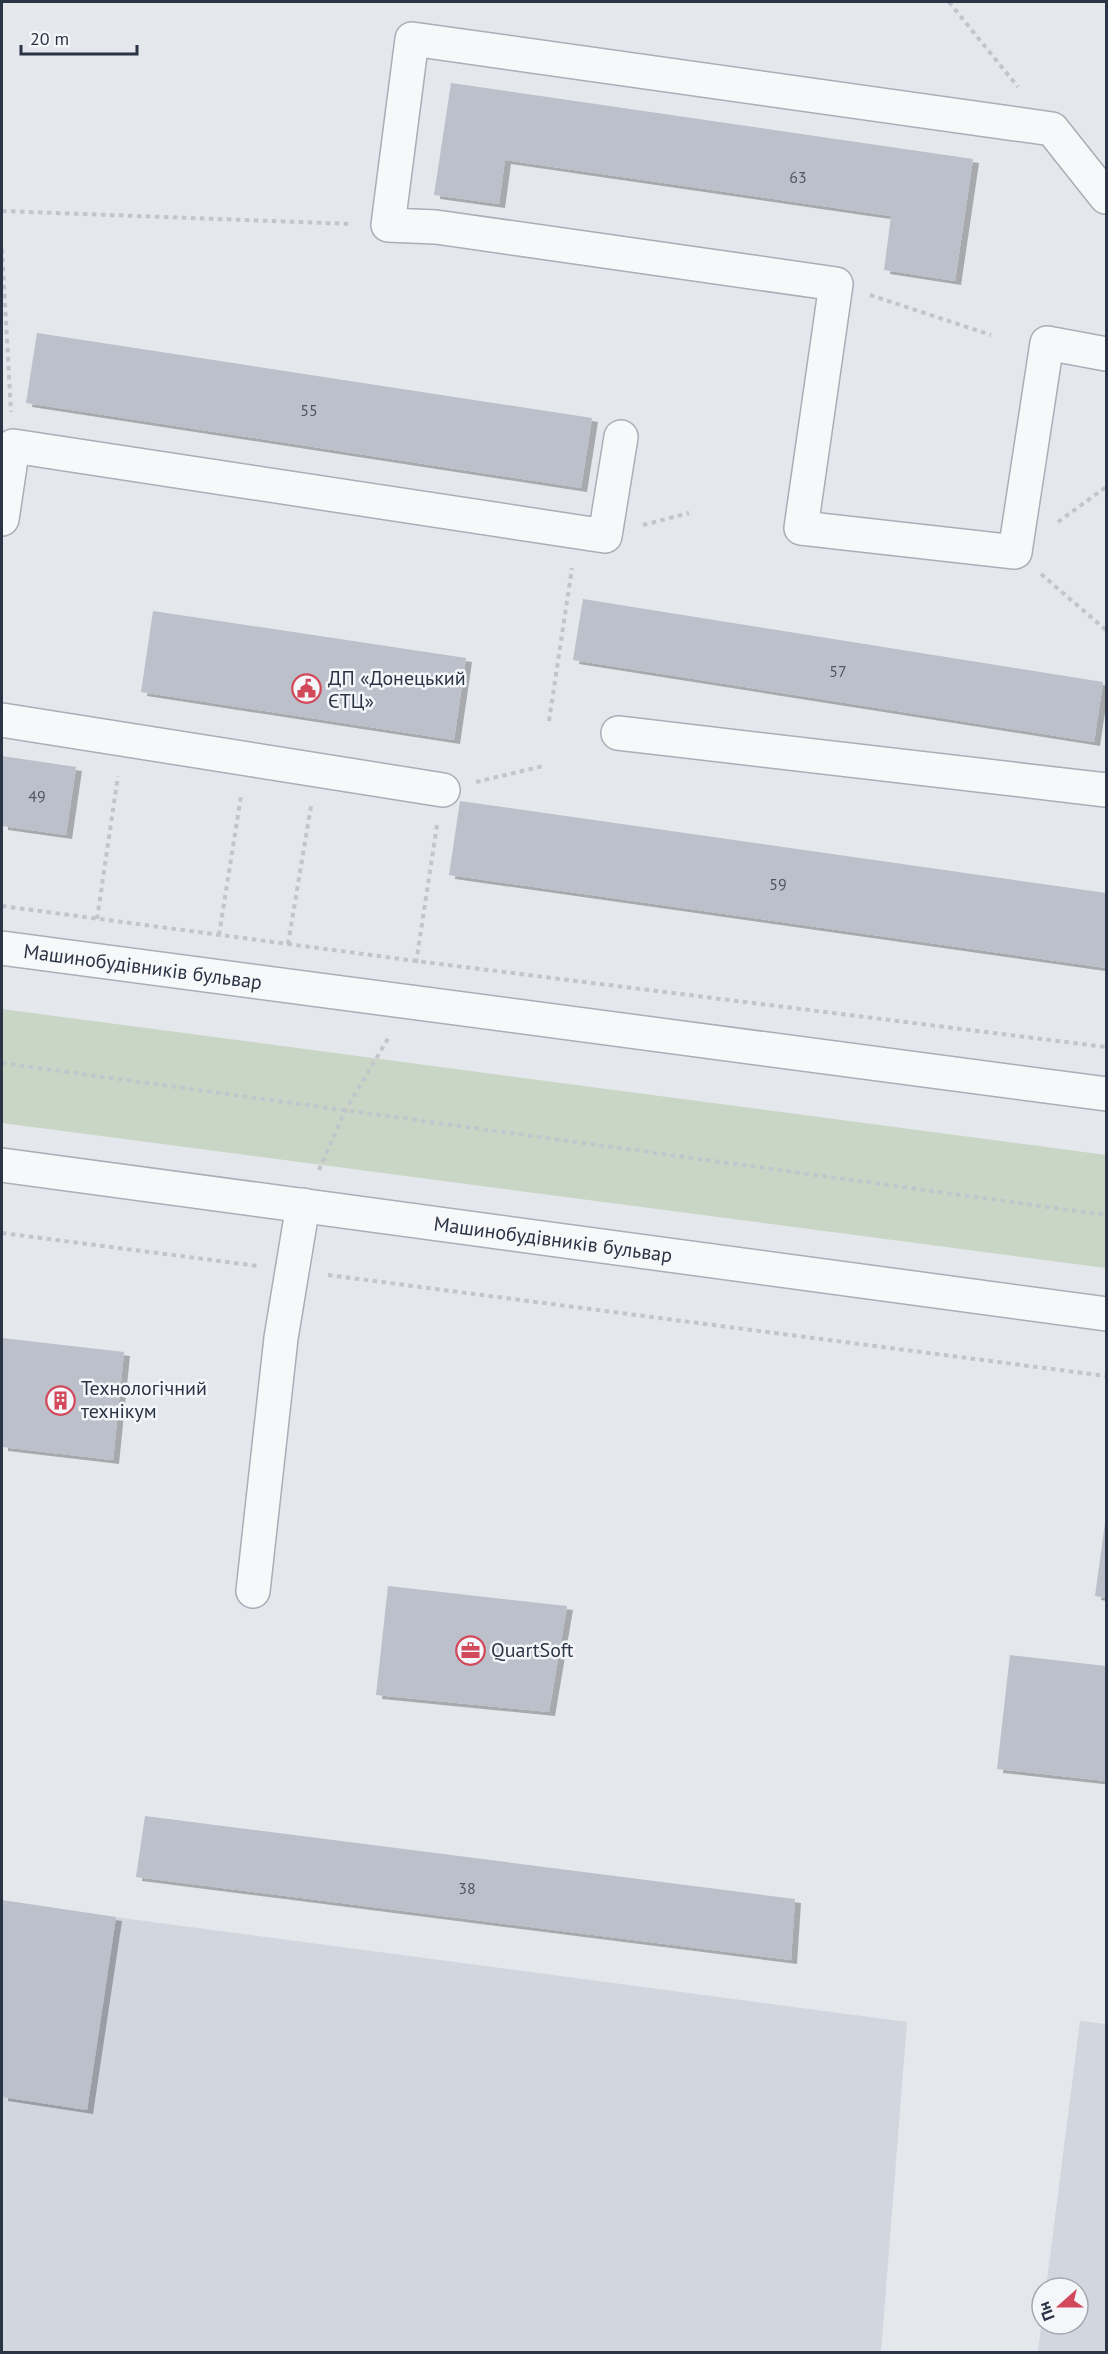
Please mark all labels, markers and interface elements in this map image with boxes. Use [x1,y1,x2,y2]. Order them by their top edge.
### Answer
scale bar [21,18,136,56]
text: 20 m [30,27,69,50]
house number: 63 [789,167,807,187]
house number: 55 [300,400,318,420]
house number: 57 [829,661,847,681]
place label: ДП «Донецький ЄТЦ» [328,665,466,714]
public building icon: ДП «Донецький ЄТЦ» [291,673,323,705]
house number: 49 [28,786,46,806]
house number: 59 [769,874,787,894]
street label: Машинобудівників бульвар [22,938,264,995]
street label: Машинобудівників бульвар [432,1210,674,1268]
place label: Технологічний технікум [81,1375,207,1424]
building icon: Технологічний технікум [44,1384,76,1416]
office icon: QuartSoft [454,1634,486,1666]
place label: QuartSoft [491,1637,574,1663]
house number: 38 [458,1878,476,1898]
north arrow [1030,2276,1090,2336]
text: Пн [1033,2299,1059,2324]

